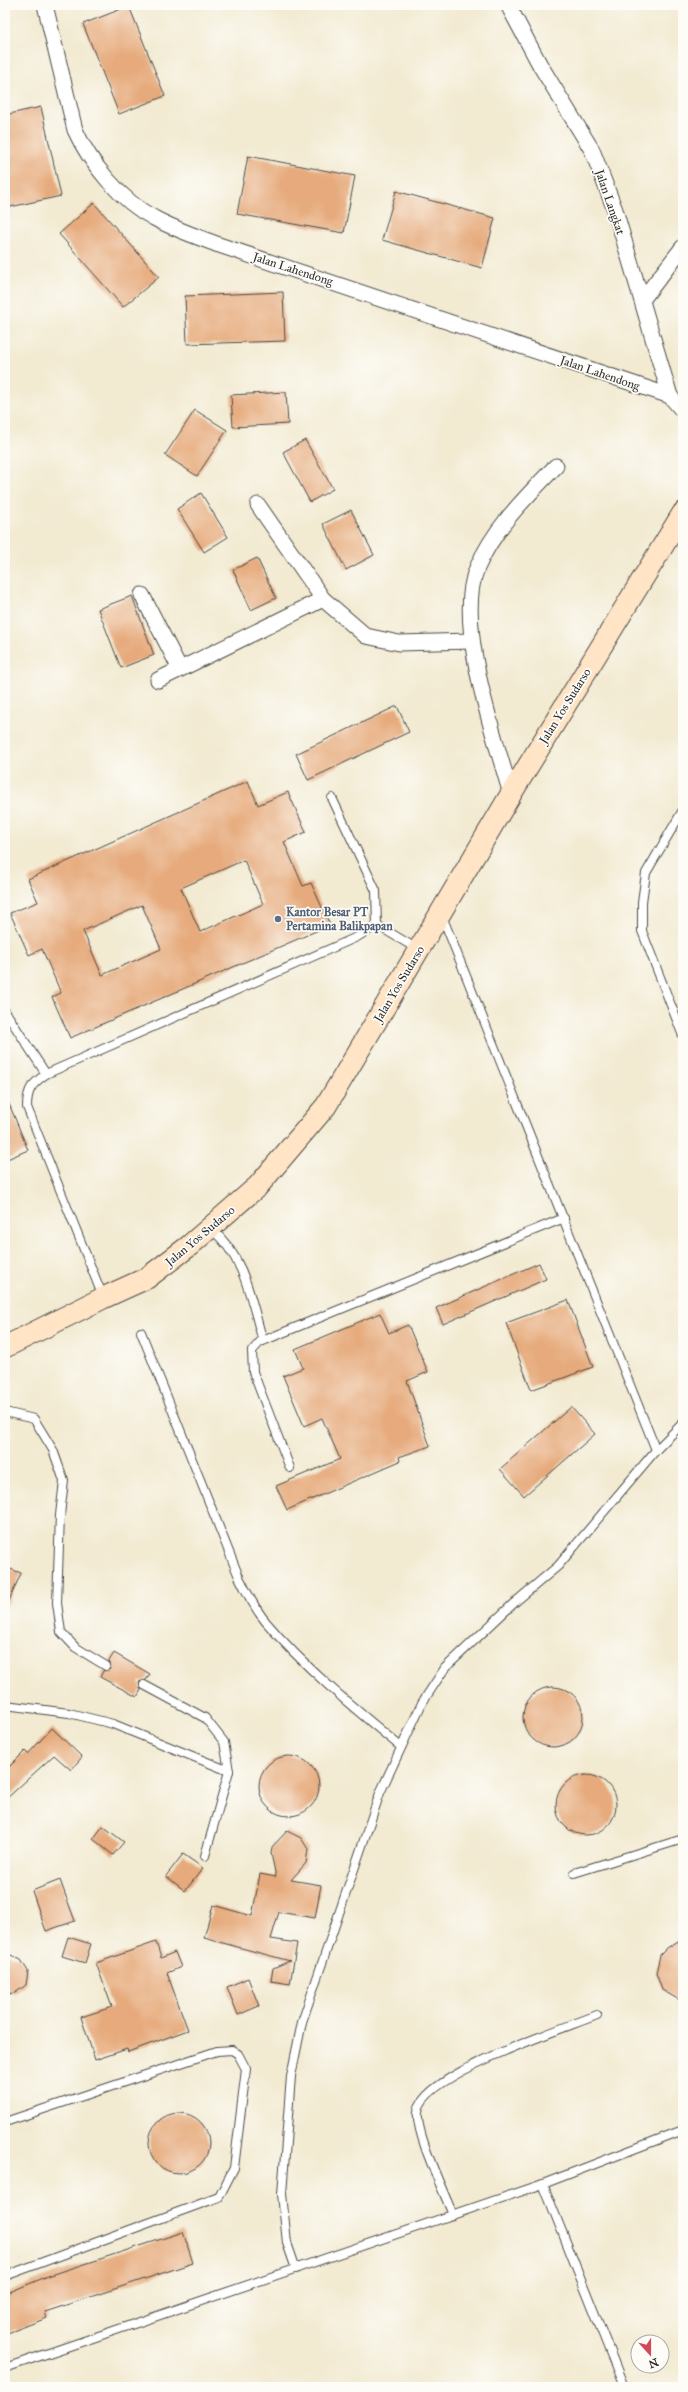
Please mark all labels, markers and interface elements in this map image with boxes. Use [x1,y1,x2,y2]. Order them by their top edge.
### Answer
street label: Jalan Langkat [591,166,628,237]
street label: Jalan Lahendong [249,249,335,290]
street label: Jalan Lahendong [556,352,642,394]
street label: Jalan Yos Sudarso [535,666,595,749]
place label: Kantor Besar PT Pertamina Balikpapan [286,905,393,934]
marker: Kantor Besar PT Pertamina Balikpapan [273,914,283,924]
street label: Jalan Yos Sudarso [370,943,428,1027]
street label: Jalan Yos Sudarso [161,1203,238,1271]
north arrow [630,2334,670,2374]
text: N [646,2355,660,2371]

